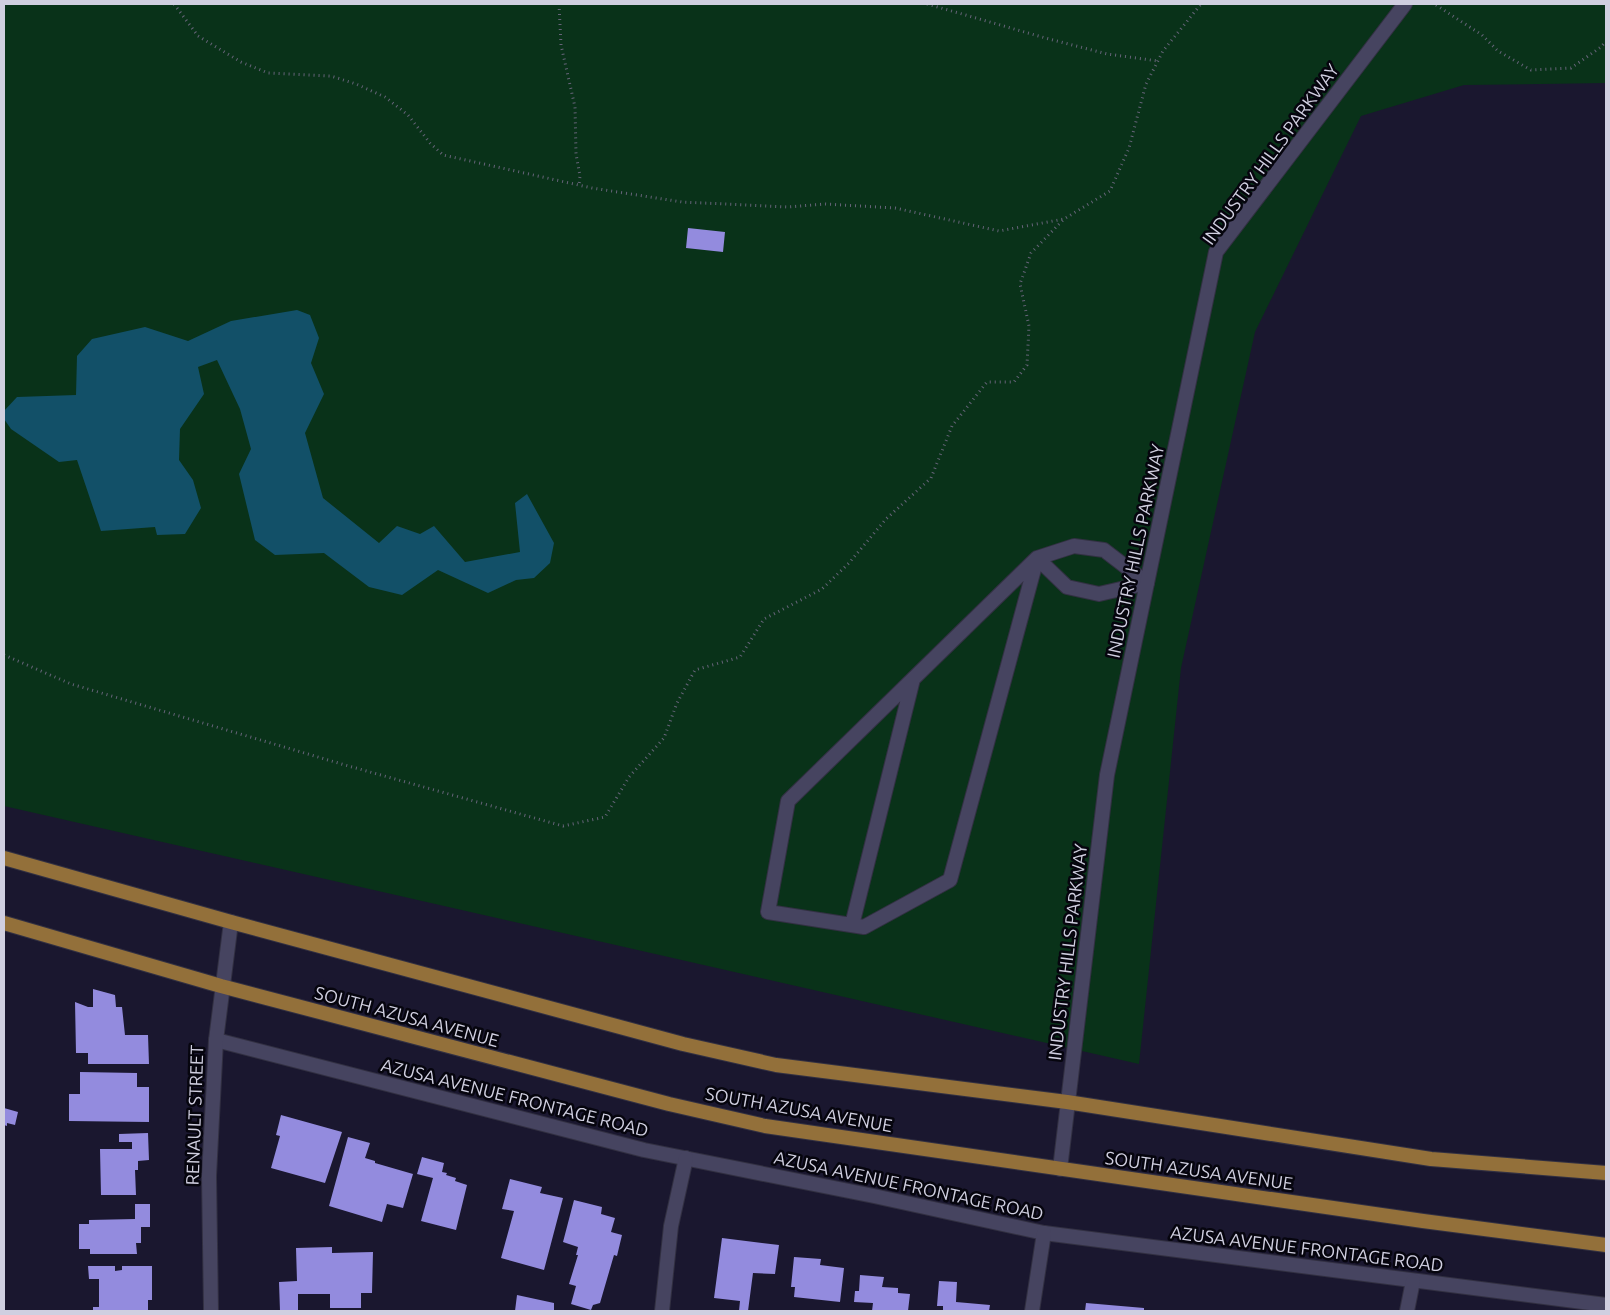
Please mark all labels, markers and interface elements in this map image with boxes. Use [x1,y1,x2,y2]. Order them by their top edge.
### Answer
street label: INDUSTRY HILLS PARKWAY [1198,59,1343,248]
street label: INDUSTRY HILLS PARKWAY [1103,442,1168,660]
street label: INDUSTRY HILLS PARKWAY [1044,842,1090,1061]
street label: SOUTH AZUSA AVENUE [313,982,501,1050]
street label: RENAULT STREET [182,1044,206,1186]
street label: AZUSA AVENUE FRONTAGE ROAD [379,1054,651,1140]
street label: SOUTH AZUSA AVENUE [704,1083,894,1135]
street label: AZUSA AVENUE FRONTAGE ROAD [772,1147,1046,1223]
street label: SOUTH AZUSA AVENUE [1104,1147,1294,1193]
street label: AZUSA AVENUE FRONTAGE ROAD [1169,1221,1445,1275]

